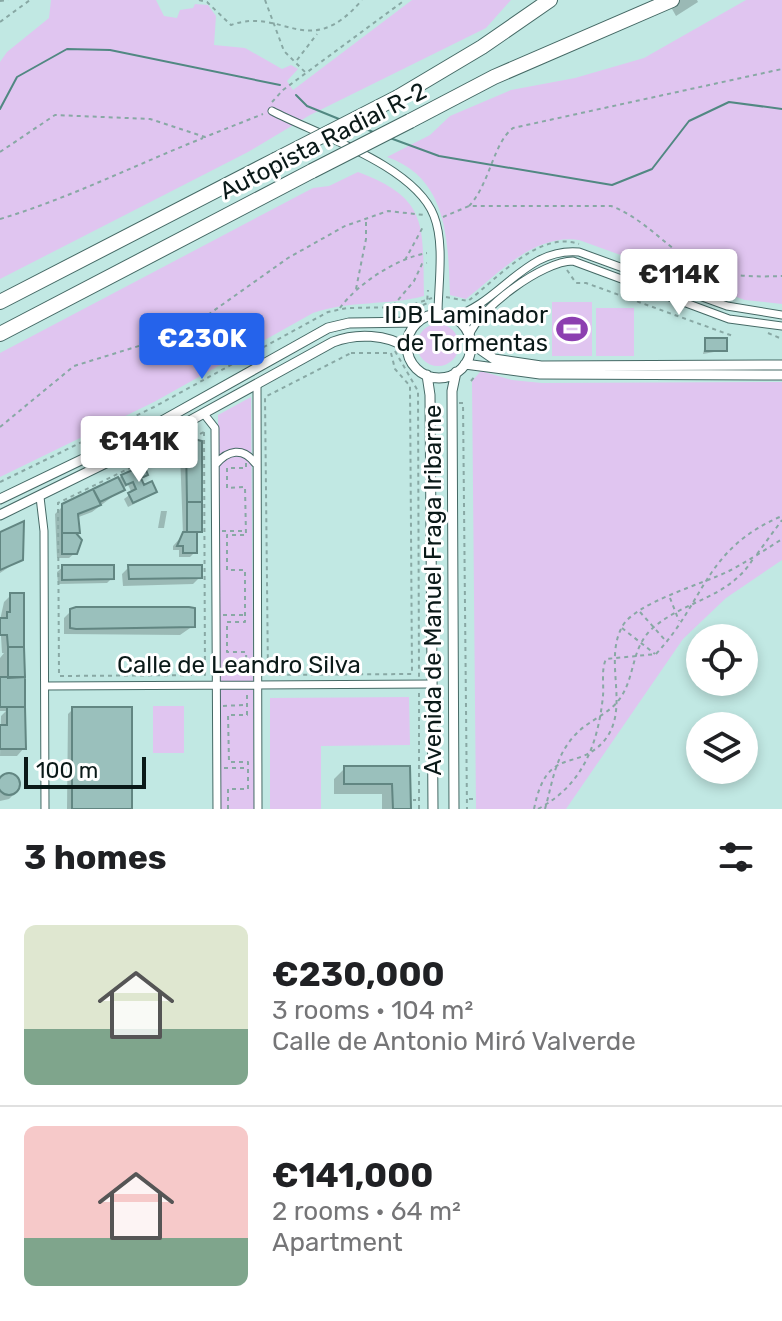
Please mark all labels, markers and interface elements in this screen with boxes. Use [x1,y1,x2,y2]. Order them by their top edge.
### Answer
street label: Autopista Radial R-2 [215,77,431,205]
pin: €114K [623,249,735,317]
text: €114K [638,259,720,290]
place label: IDB Laminador de Tormentas [384,301,548,357]
sports icon: IDB Laminador de Tormentas [555,312,589,346]
pin: €230K [146,313,258,381]
text: €230K [157,323,247,354]
street label: Avenida de Manuel Fraga Iribarne [419,405,447,775]
pin: €141K [83,416,195,484]
text: €141K [99,426,179,457]
map controls [686,624,758,784]
button: locate [686,624,758,696]
street label: Calle de Leandro Silva [117,651,361,679]
button: layers [686,712,758,784]
scale bar [24,753,146,789]
text: 100 m [36,757,98,784]
icon: filters [714,835,758,879]
text: 3 homes [24,837,167,878]
text: €230,000 [272,954,445,995]
icon: home [88,957,184,1053]
text: 3 rooms · 104 m² [272,995,473,1026]
text: Calle de Antonio Miró Valverde [272,1026,636,1057]
text: €141,000 [272,1155,433,1196]
icon: home [88,1158,184,1254]
text: 2 rooms · 64 m² [272,1196,461,1227]
text: Apartment [272,1227,403,1258]

